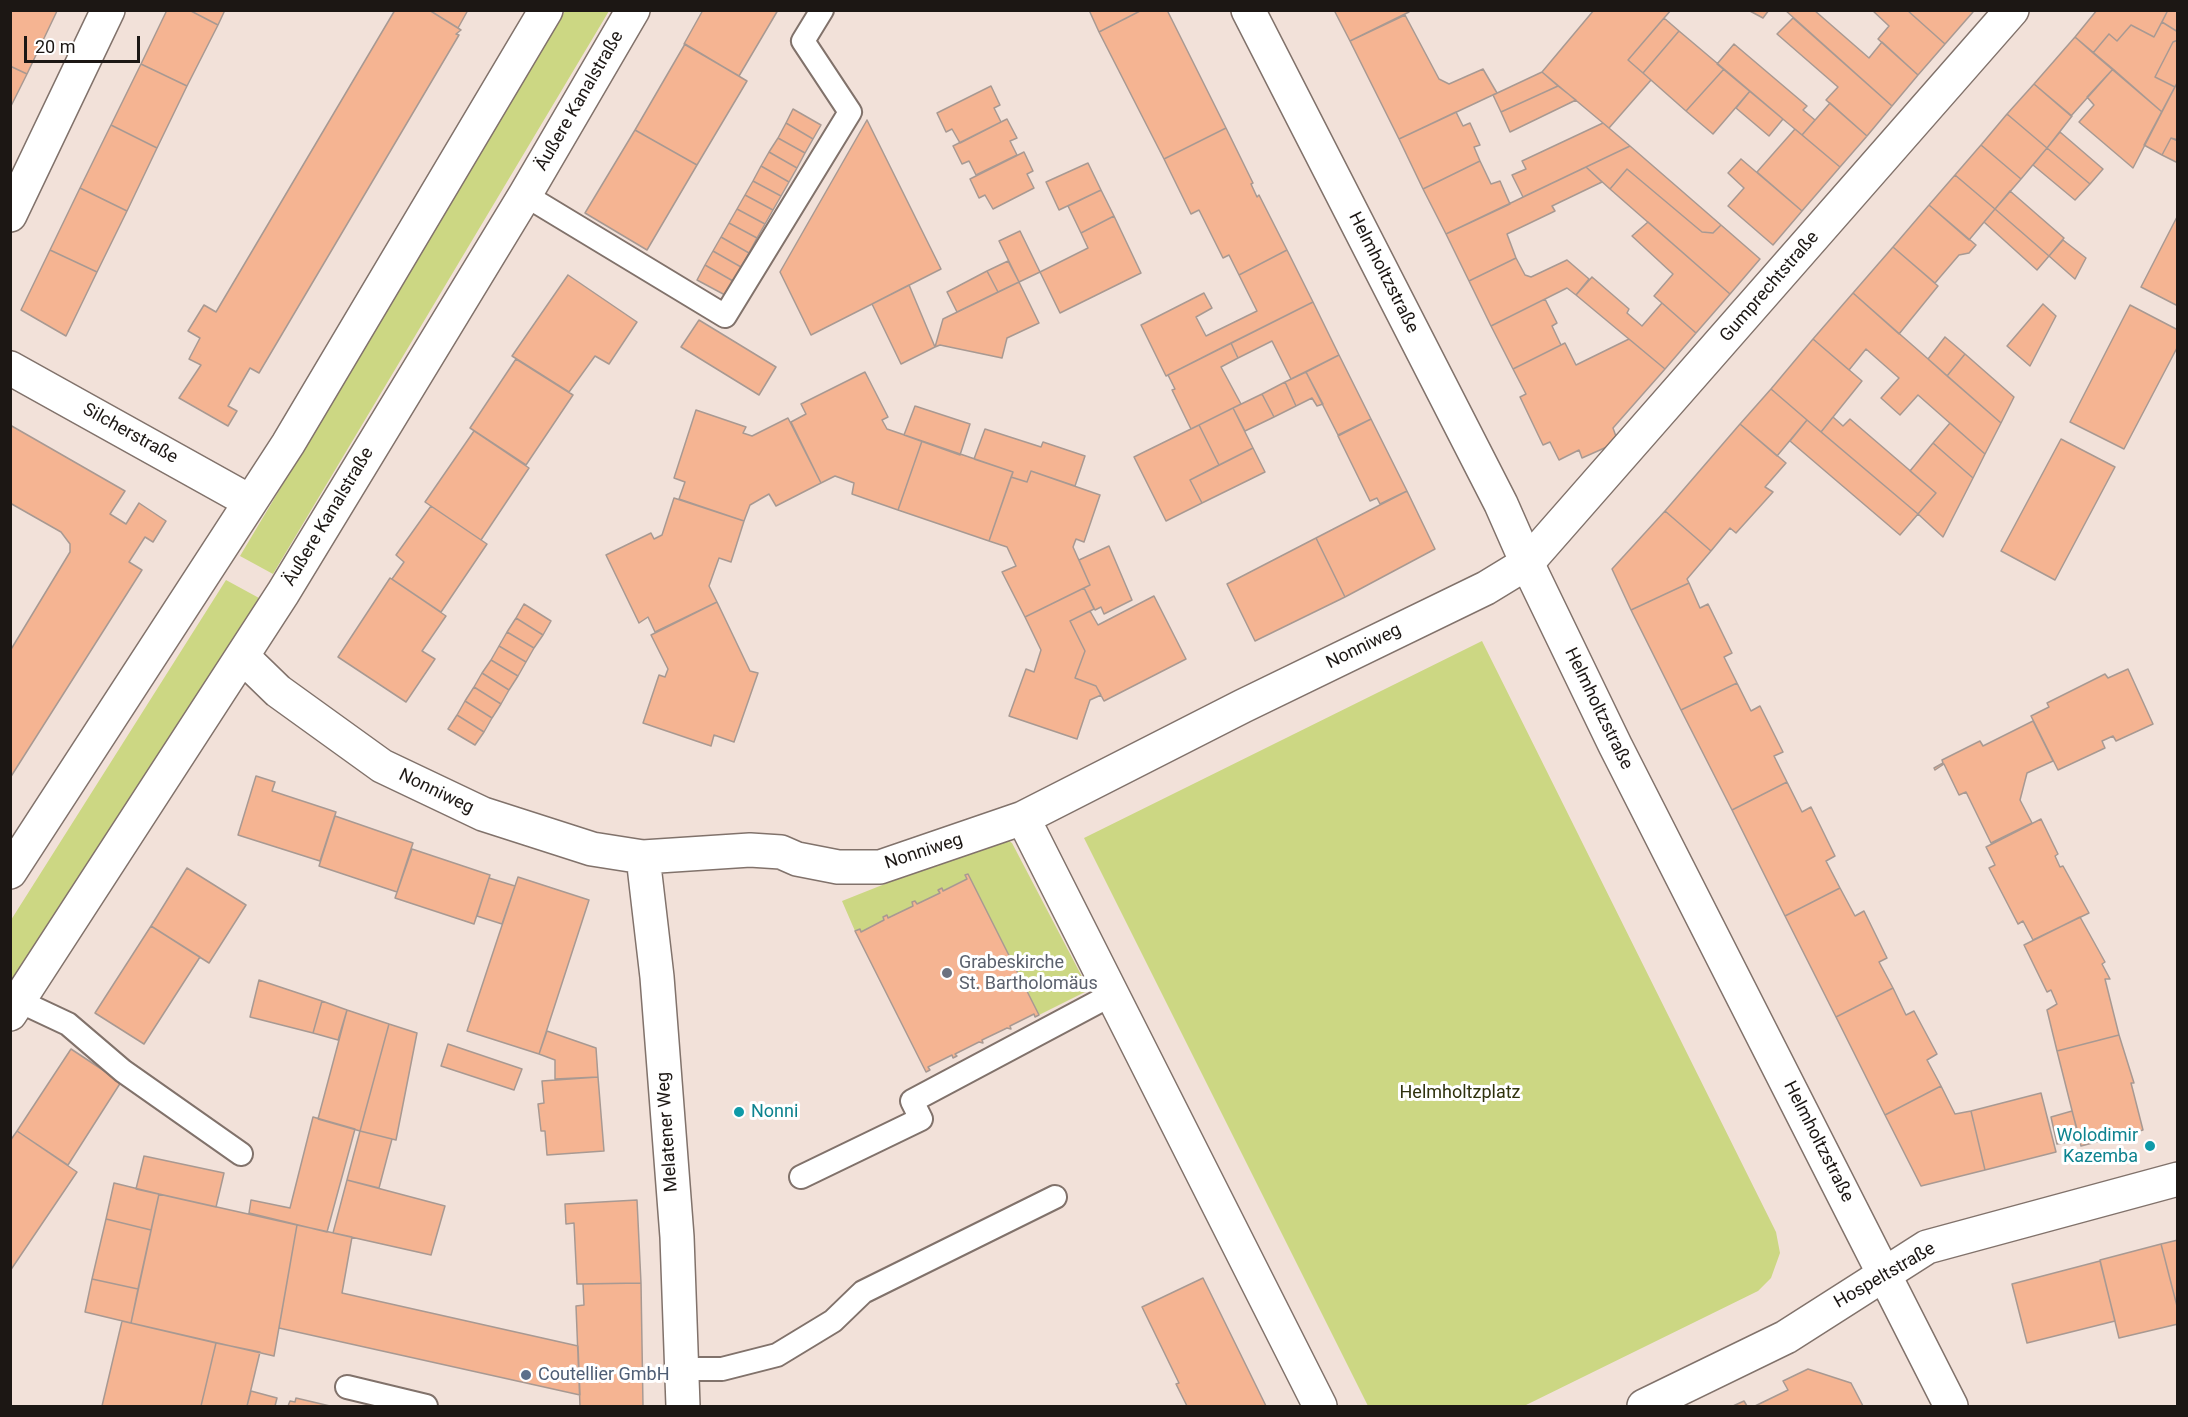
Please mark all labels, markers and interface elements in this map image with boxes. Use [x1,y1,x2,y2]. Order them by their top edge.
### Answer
scale bar [27,24,142,62]
street label: Äußere Kanalstraße [531,27,629,175]
text: 20 m [35,36,75,57]
street label: Helmholtzstraße [1343,209,1423,337]
street label: Gumprechtstraße [1716,227,1824,347]
street label: Silcherstraße [79,399,181,469]
street label: Äußere Kanalstraße [279,444,379,590]
street label: Nonniweg [1323,620,1405,674]
street label: Helmholtzstraße [1559,645,1637,773]
street label: Nonniweg [395,765,477,819]
street label: Nonniweg [882,829,966,875]
place label: Grabeskirche St. Bartholomäus [959,952,1098,994]
marker: Grabeskirche St. Bartholomäus [940,966,954,980]
street label: Melatener Weg [653,1071,683,1193]
street label: Helmholtzstraße [1778,1078,1858,1206]
park label: Helmholtzplatz [1399,1082,1521,1104]
place label: Nonni [751,1101,798,1123]
marker: Nonni [732,1105,746,1119]
place label: Wolodimir Kazemba [2057,1125,2138,1168]
marker: Wolodimir Kazemba [2143,1139,2157,1153]
street label: Hospeltstraße [1831,1238,1939,1314]
place label: Coutellier GmbH [538,1364,670,1386]
marker: Coutellier GmbH [519,1368,533,1382]

